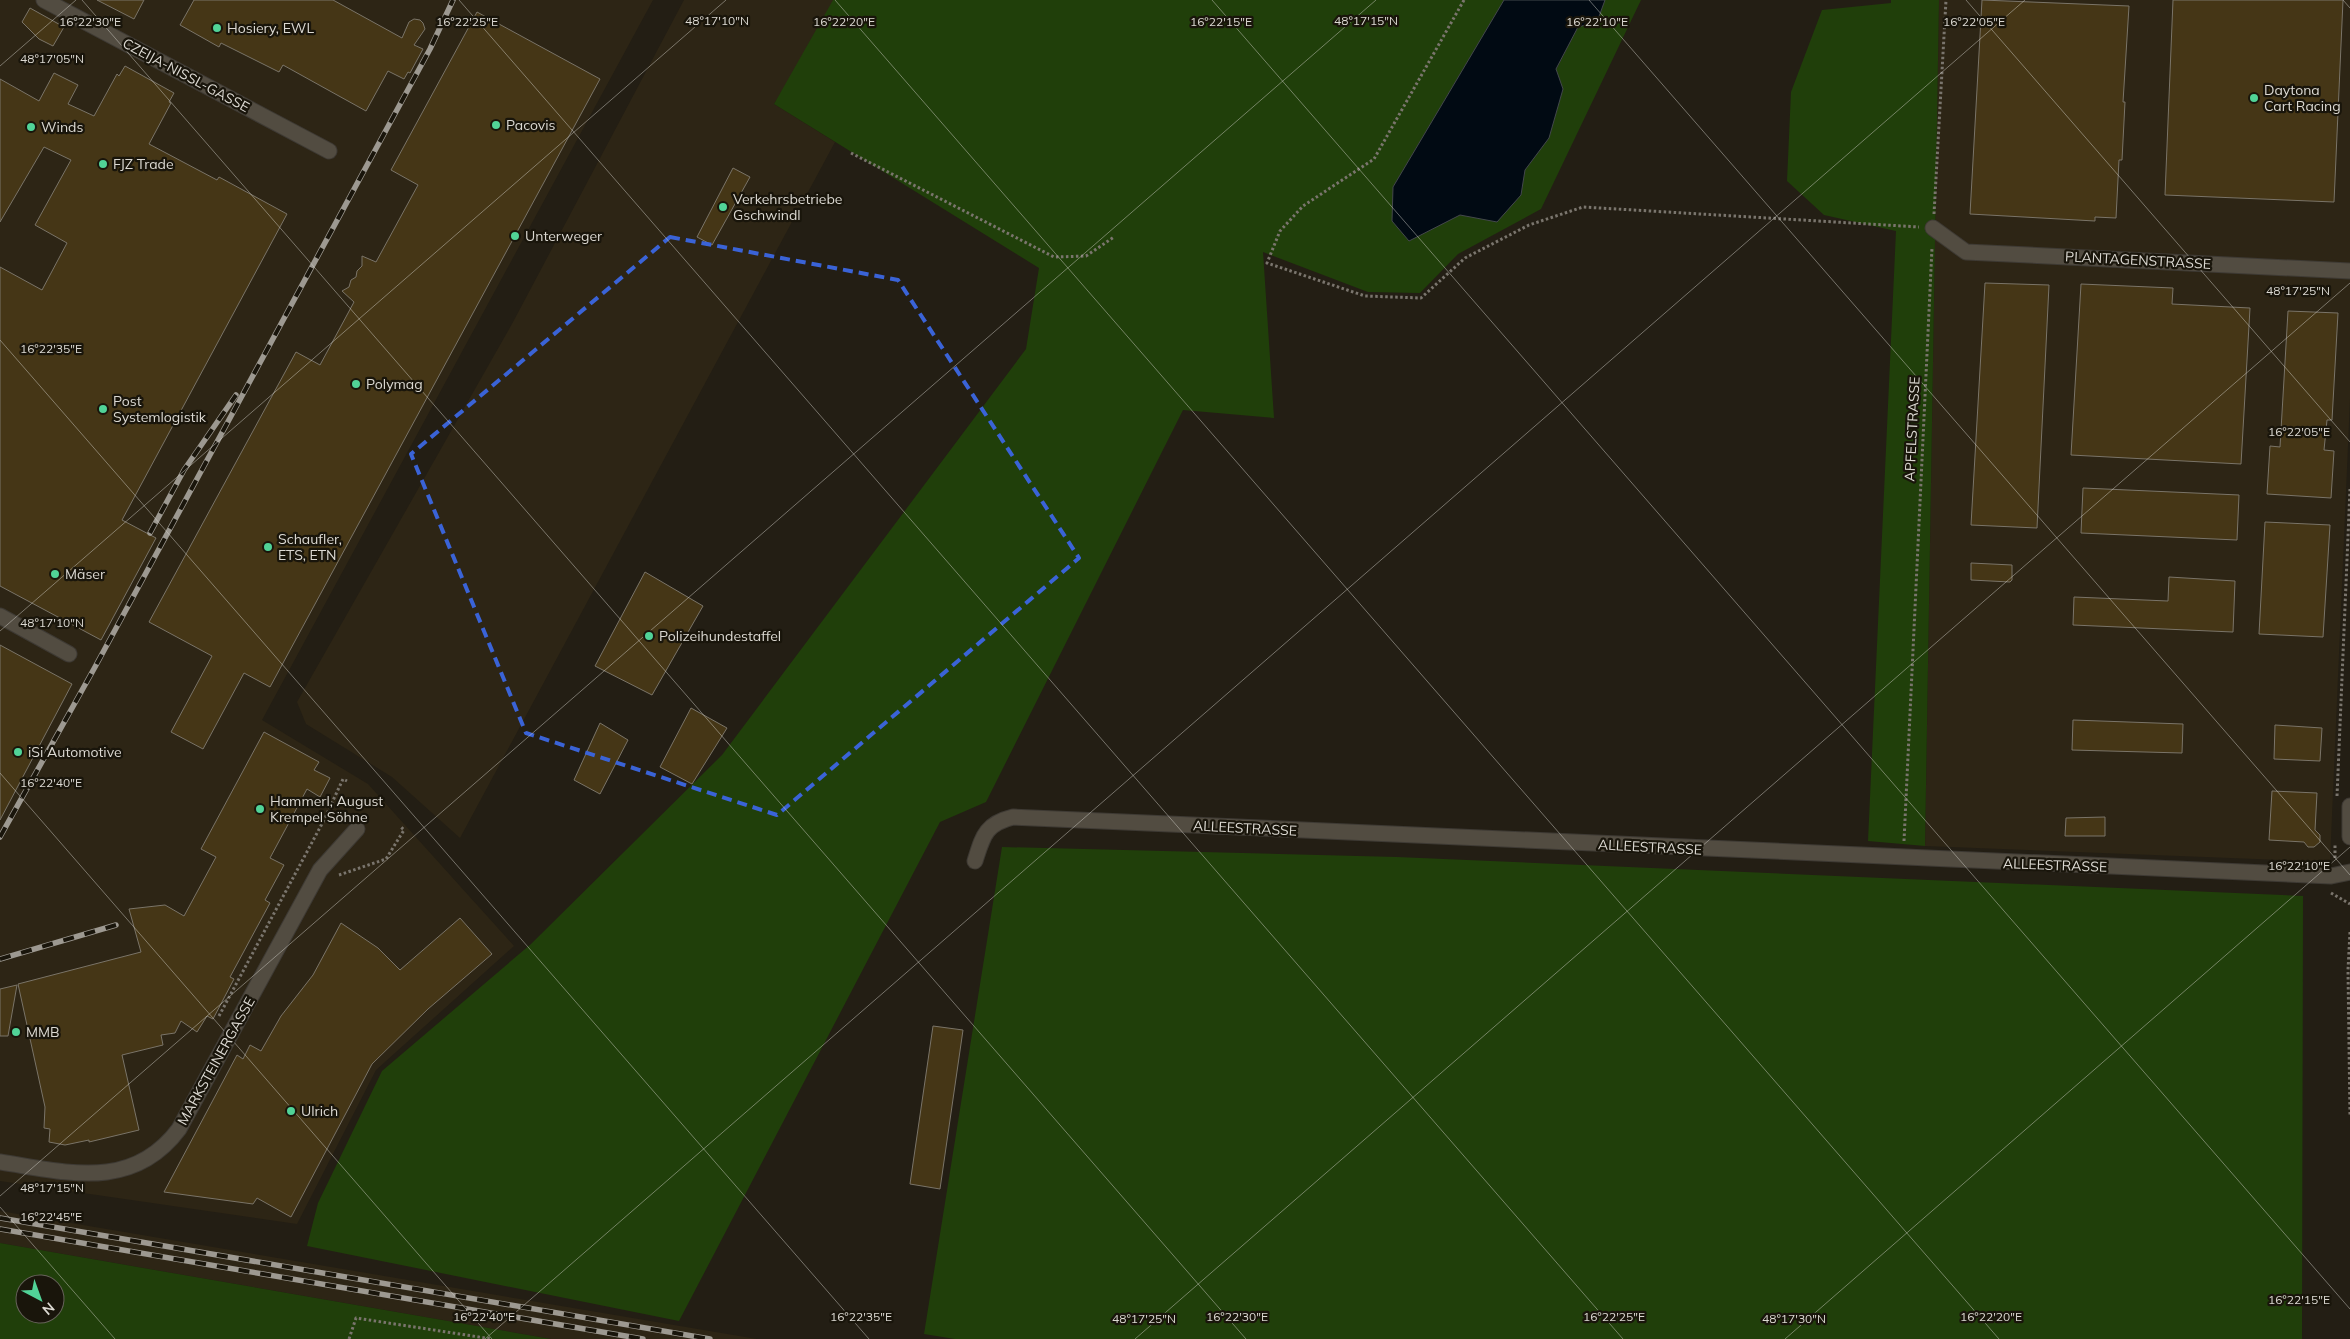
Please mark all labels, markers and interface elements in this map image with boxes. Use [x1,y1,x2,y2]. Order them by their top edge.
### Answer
text: 48°17'10"N [685,13,749,28]
text: 48°17'15"N [1334,13,1398,28]
text: 16°22'30"E [59,14,121,29]
text: 16°22'25"E [436,14,498,29]
text: 16°22'20"E [813,14,875,29]
text: 16°22'15"E [1190,14,1252,29]
text: 16°22'10"E [1566,14,1628,29]
text: 16°22'05"E [1943,14,2005,29]
place label: Hosiery, EWL [227,19,314,37]
marker: Hosiery, EWL [211,22,223,34]
street label: CZEIJA-NISSL-GASSE [120,34,252,116]
text: 48°17'05"N [20,51,84,66]
place label: Daytona Cart Racing [2264,81,2341,115]
marker: Daytona Cart Racing [2248,92,2260,104]
place label: Pacovis [506,116,556,134]
place label: Winds [41,118,84,136]
marker: Pacovis [490,119,502,131]
marker: Winds [25,121,37,133]
place label: FJZ Trade [113,155,174,173]
marker: FJZ Trade [97,158,109,170]
place label: Verkehrsbetriebe Gschwindl [733,190,842,224]
marker: Verkehrsbetriebe Gschwindl [717,201,729,213]
place label: Unterweger [525,227,603,245]
marker: Unterweger [509,230,521,242]
street label: PLANTAGENSTRASSE [2065,247,2211,273]
text: 48°17'25"N [2266,283,2330,298]
text: 16°22'35"E [20,341,82,356]
place label: Polymag [366,375,423,393]
street label: APFELSTRASSE [1900,376,1924,482]
marker: Polymag [350,378,362,390]
place label: Post Systemlogistik [113,392,207,426]
marker: Post Systemlogistik [97,403,109,415]
text: 16°22'05"E [2268,424,2330,439]
place label: Schaufler, ETS, ETN [278,530,342,564]
marker: Schaufler, ETS, ETN [262,541,274,553]
place label: Mäser [65,565,106,583]
marker: Mäser [49,568,61,580]
text: 48°17'10"N [20,615,84,630]
place label: Polizeihundestaffel [659,627,781,645]
marker: Polizeihundestaffel [643,630,655,642]
place label: iSi Automotive [28,743,122,761]
marker: iSi Automotive [12,746,24,758]
text: 16°22'40"E [20,775,82,790]
place label: Hammerl, August Krempel Söhne [270,792,383,826]
marker: Hammerl, August Krempel Söhne [254,803,266,815]
street label: ALLEESTRASSE [1192,816,1298,840]
street label: ALLEESTRASSE [1597,835,1703,859]
street label: ALLEESTRASSE [2003,854,2107,876]
text: 16°22'10"E [2268,858,2330,873]
street label: MARKSTEINERGASSE [173,994,259,1128]
place label: MMB [26,1023,60,1041]
marker: MMB [10,1026,22,1038]
place label: Ulrich [301,1102,338,1120]
marker: Ulrich [285,1105,297,1117]
text: 48°17'15"N [20,1180,84,1195]
text: 16°22'45"E [20,1209,82,1224]
north arrow [15,1274,65,1324]
text: 16°22'15"E [2268,1292,2330,1307]
text: N [39,1299,58,1319]
text: 16°22'40"E [453,1309,515,1324]
text: 16°22'35"E [830,1309,892,1324]
text: 16°22'30"E [1206,1309,1268,1324]
text: 16°22'25"E [1583,1309,1645,1324]
text: 16°22'20"E [1960,1309,2022,1324]
text: 48°17'25"N [1112,1311,1176,1326]
text: 48°17'30"N [1762,1311,1826,1326]

